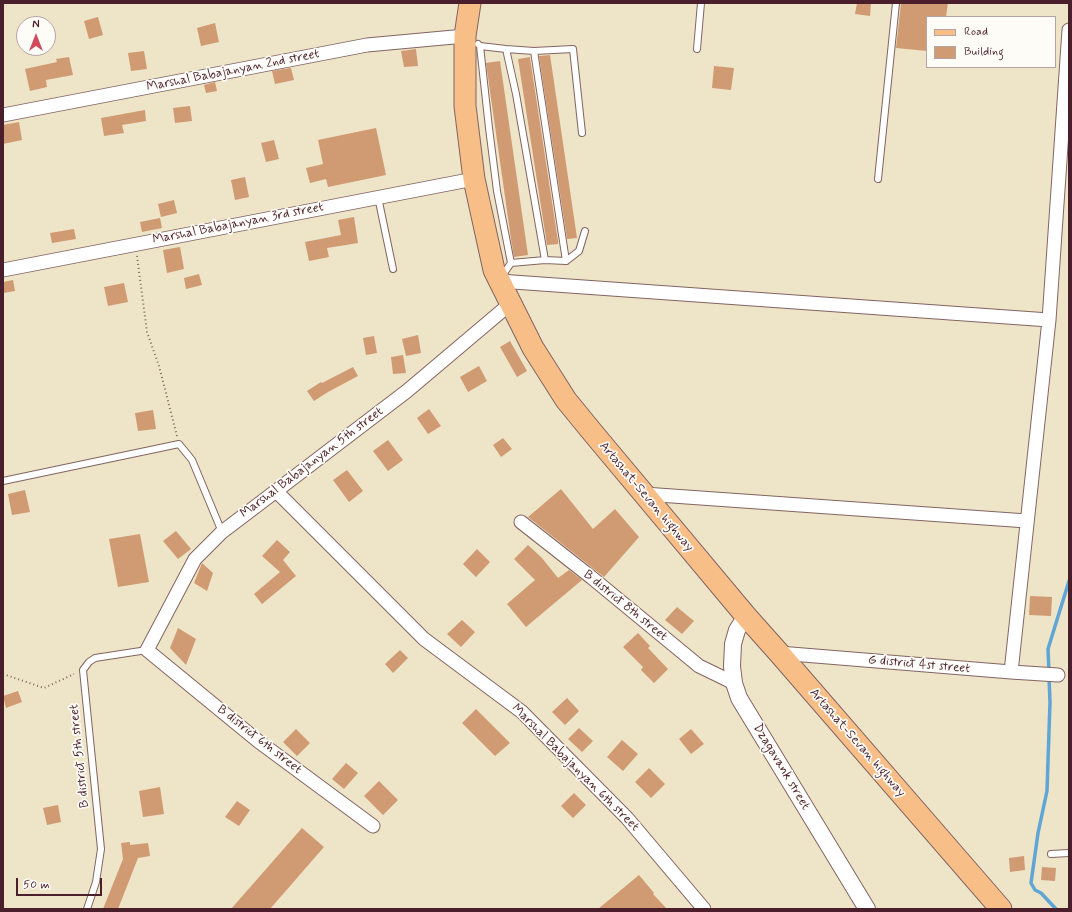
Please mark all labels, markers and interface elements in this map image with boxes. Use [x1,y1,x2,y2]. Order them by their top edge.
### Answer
north arrow [16,16,56,56]
legend [926,16,1056,68]
text: N [32,18,40,32]
text: Road [964,24,988,40]
text: Building [964,44,1004,60]
street label: Marshal Babajanyan 2nd street [145,47,321,95]
street label: Marshal Babajanyan 3rd street [151,200,325,248]
street label: Marshal Babajanyan 5th street [237,404,387,522]
street label: Artashat-Sevan highway [595,439,697,555]
street label: B district 8th street [580,567,670,645]
street label: G district 4st street [867,653,971,677]
street label: Artashat-Sevan highway [806,686,908,800]
street label: Marshal Babajanyan 6th street [508,701,642,835]
street label: B district 6th street [214,702,304,778]
street label: B district 5th street [67,703,93,809]
street label: Dzagavank street [749,721,813,813]
scale bar [18,870,104,896]
text: 50 m [23,877,50,893]

